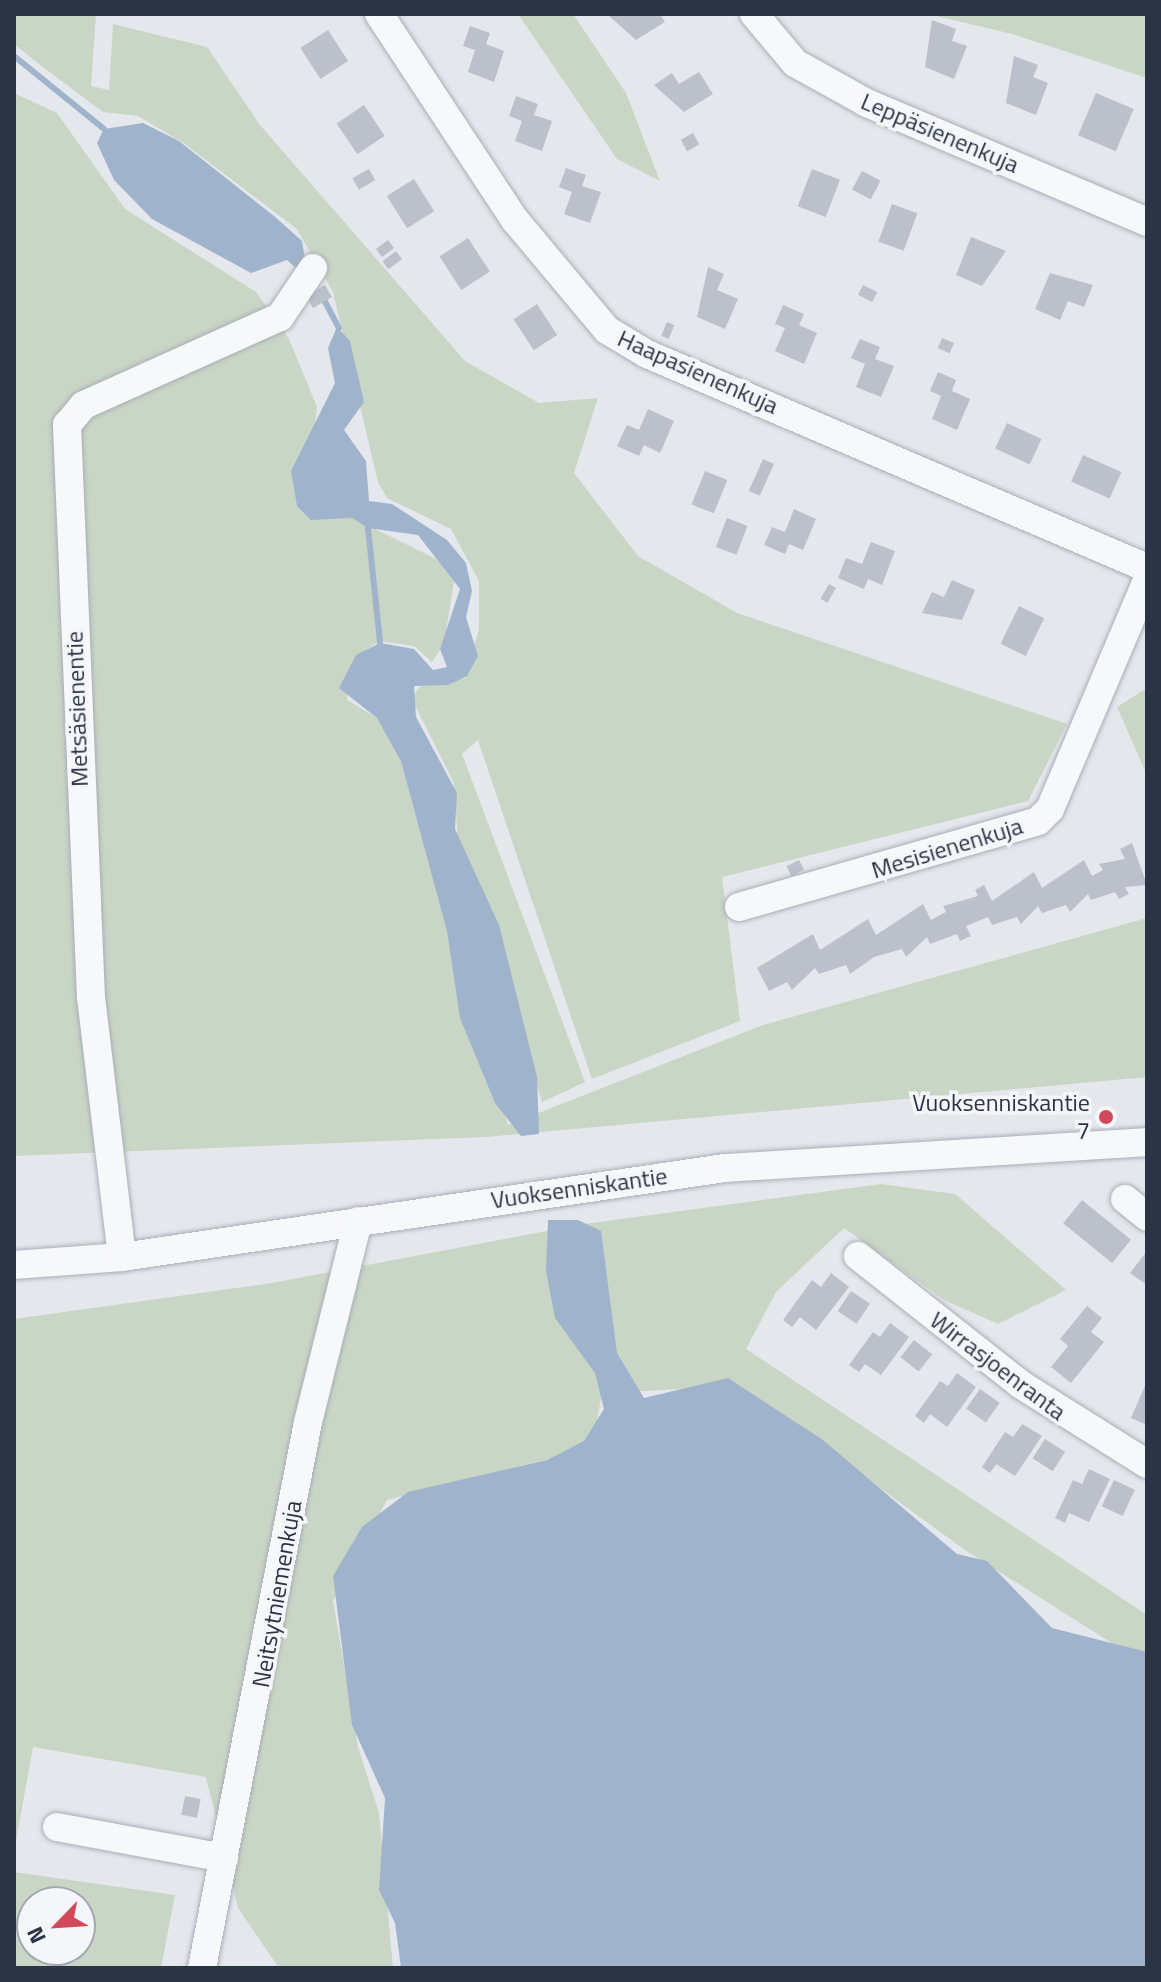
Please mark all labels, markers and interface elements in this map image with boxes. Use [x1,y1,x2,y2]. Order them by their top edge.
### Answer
street label: Leppäsienenkuja [857,87,1023,179]
street label: Haapasienenkuja [613,324,783,420]
street label: Metsäsienentie [60,631,94,787]
street label: Mesisienenkuja [868,811,1026,885]
place label: Vuoksenniskantie 7 [912,1089,1090,1145]
marker: Vuoksenniskantie 7 [1097,1108,1115,1126]
street label: Vuoksenniskantie [489,1161,669,1215]
street label: Wirrasjoenranta [924,1305,1072,1427]
street label: Neitsytniemenkuja [246,1498,308,1690]
north arrow [16,1886,96,1966]
text: N [17,1921,55,1949]

